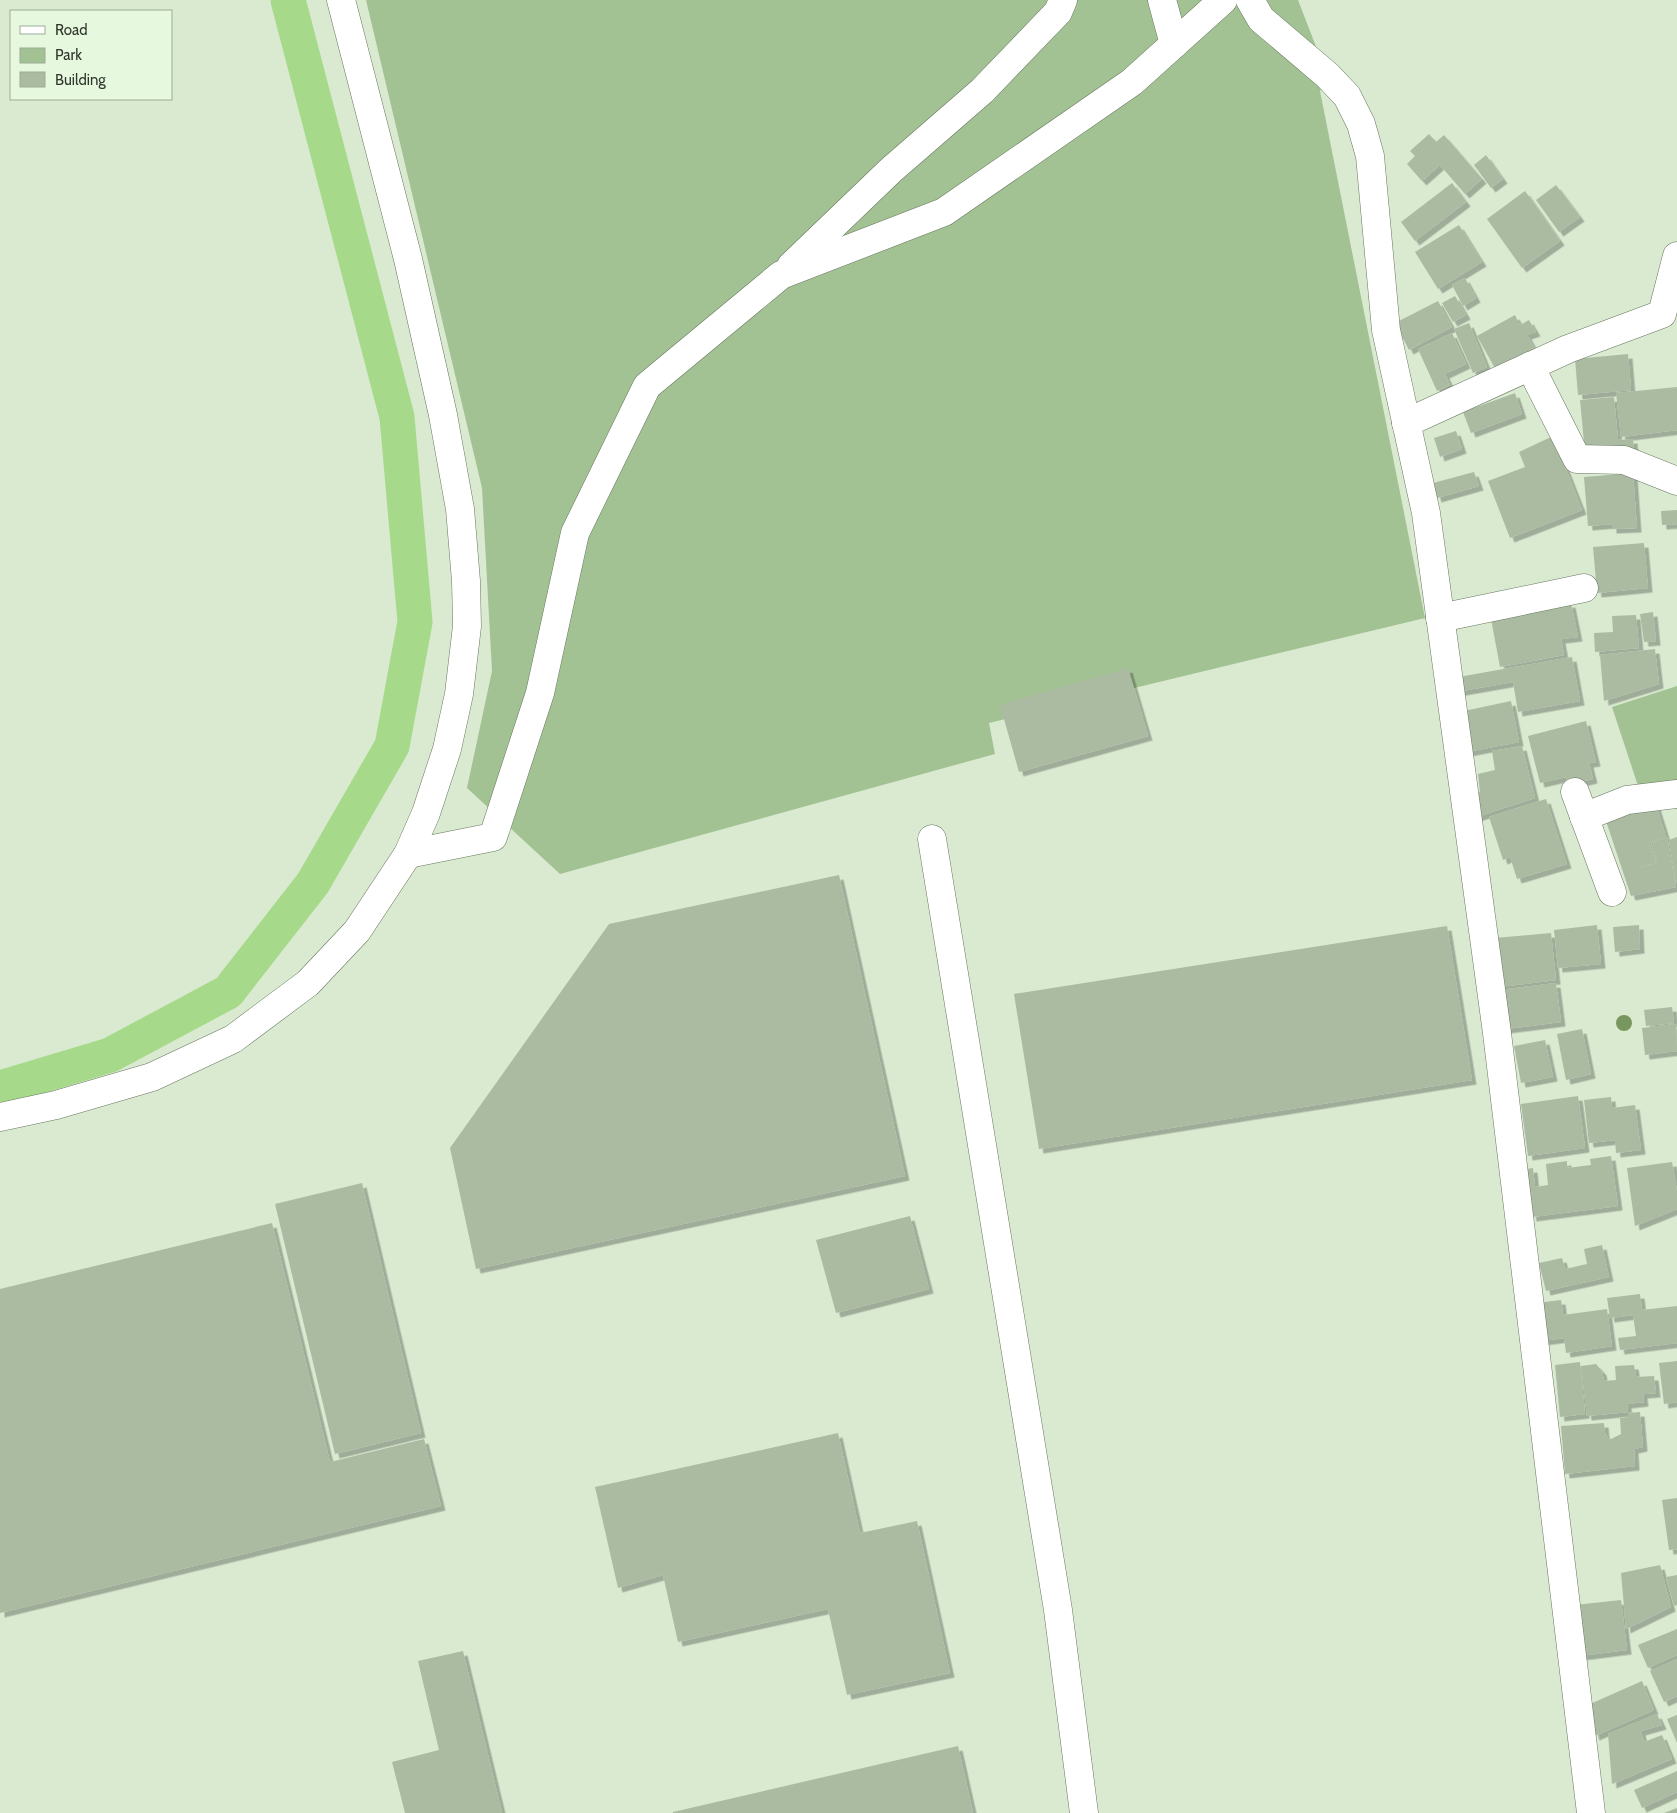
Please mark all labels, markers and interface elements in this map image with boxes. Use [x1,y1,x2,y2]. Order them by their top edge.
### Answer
legend [10,10,172,100]
text: Road [55,21,88,39]
text: Park [55,46,82,64]
text: Building [55,71,106,89]

